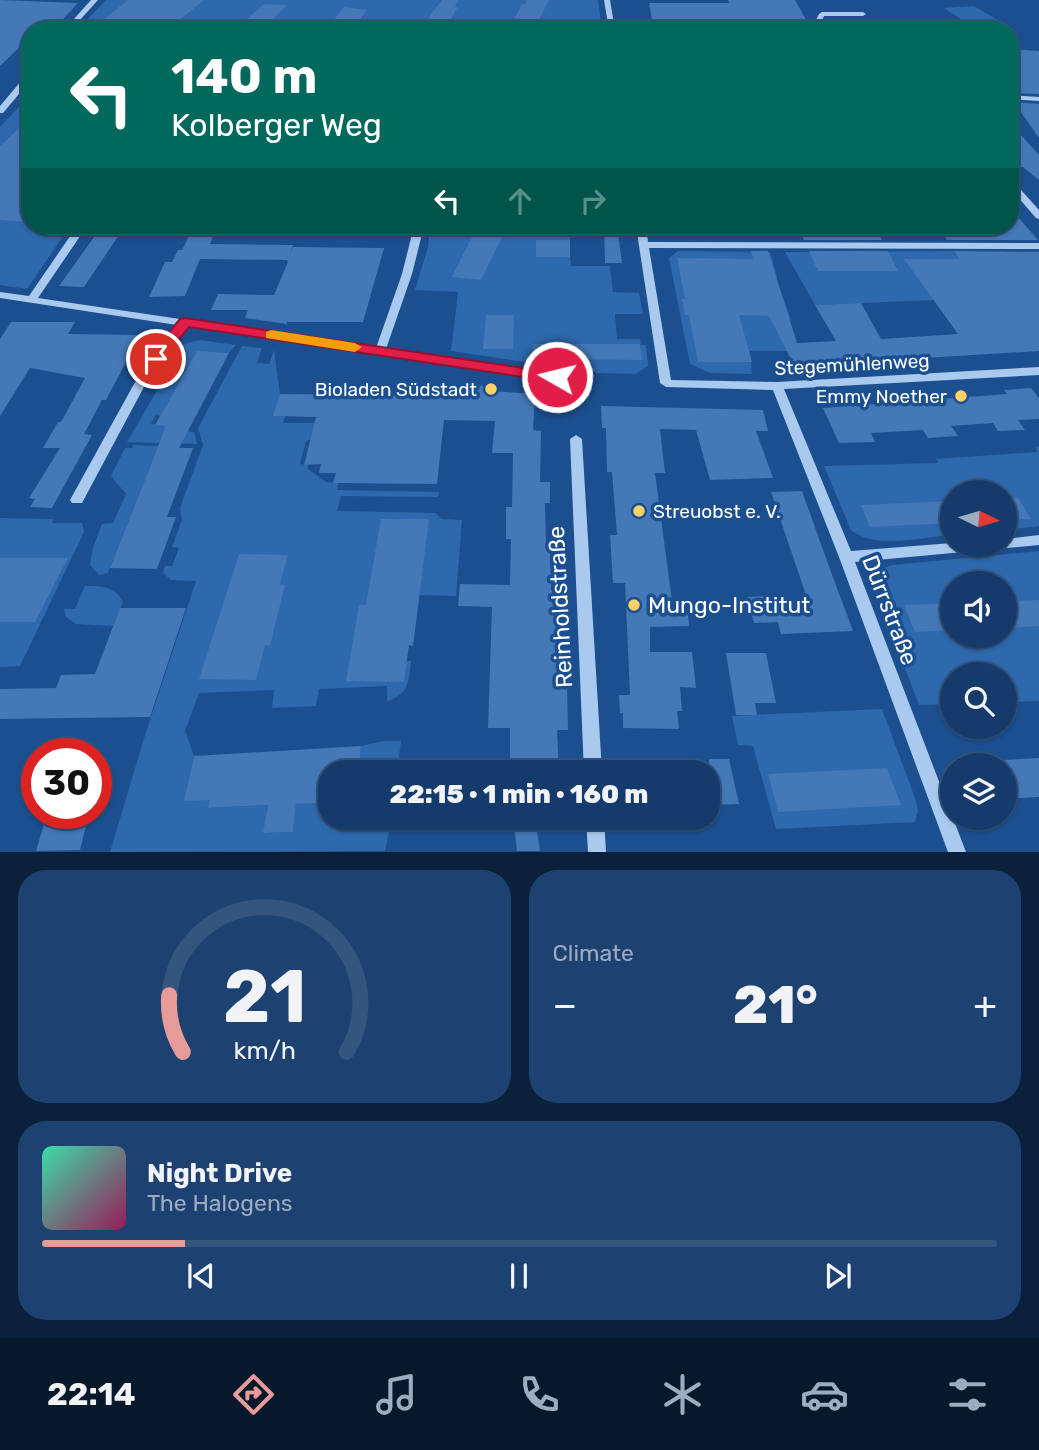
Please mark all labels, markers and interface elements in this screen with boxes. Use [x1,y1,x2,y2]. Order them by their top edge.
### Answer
text: 140 m [171,47,317,105]
icon: left [56,49,147,140]
text: Kolberger Weg [171,106,382,144]
icon: left [428,182,466,220]
icon: ahead [501,182,539,220]
icon: right [574,182,612,220]
pin [126,329,186,389]
icon: arrive [137,340,175,378]
position arrow [520,340,594,414]
street label: Stegemühlenweg [774,349,930,380]
place label: Bioladen Südstadt [315,378,478,401]
marker: Bioladen Südstadt [483,381,499,397]
place label: Emmy Noether [816,385,948,408]
marker: Emmy Noether [953,388,969,404]
north arrow [940,480,1017,556]
map controls [940,480,1017,830]
place label: Streuobst e. V. [653,500,781,523]
marker: Streuobst e. V. [631,503,647,519]
street label: Reinholdstraße [542,525,578,689]
street label: Dürrstraße [856,551,924,669]
button: sound [940,571,1017,648]
place label: Mungo-Institut [648,591,810,619]
marker: Mungo-Institut [626,597,642,613]
button: search [940,662,1017,739]
speed limit sign: 30 [21,738,112,829]
button: layers [940,753,1017,830]
text: 22:15 · 1 min · 160 m [390,779,648,810]
text: Climate [553,939,634,967]
text: 21 [223,955,306,1041]
text: 21° [733,974,817,1036]
text: − [553,982,577,1028]
text: + [973,982,997,1028]
text: km/h [233,1036,295,1065]
text: Night Drive [147,1158,292,1189]
text: The Halogens [147,1189,293,1217]
icon: previous [182,1257,220,1295]
icon: pause [500,1257,538,1295]
icon: next [819,1257,857,1295]
icon: directions [229,1370,278,1419]
icon: music [372,1370,421,1419]
icon: phone [515,1370,564,1419]
icon: climate [658,1370,707,1419]
icon: car [800,1370,849,1419]
icon: filters [943,1370,992,1419]
text: 22:14 [47,1375,136,1413]

